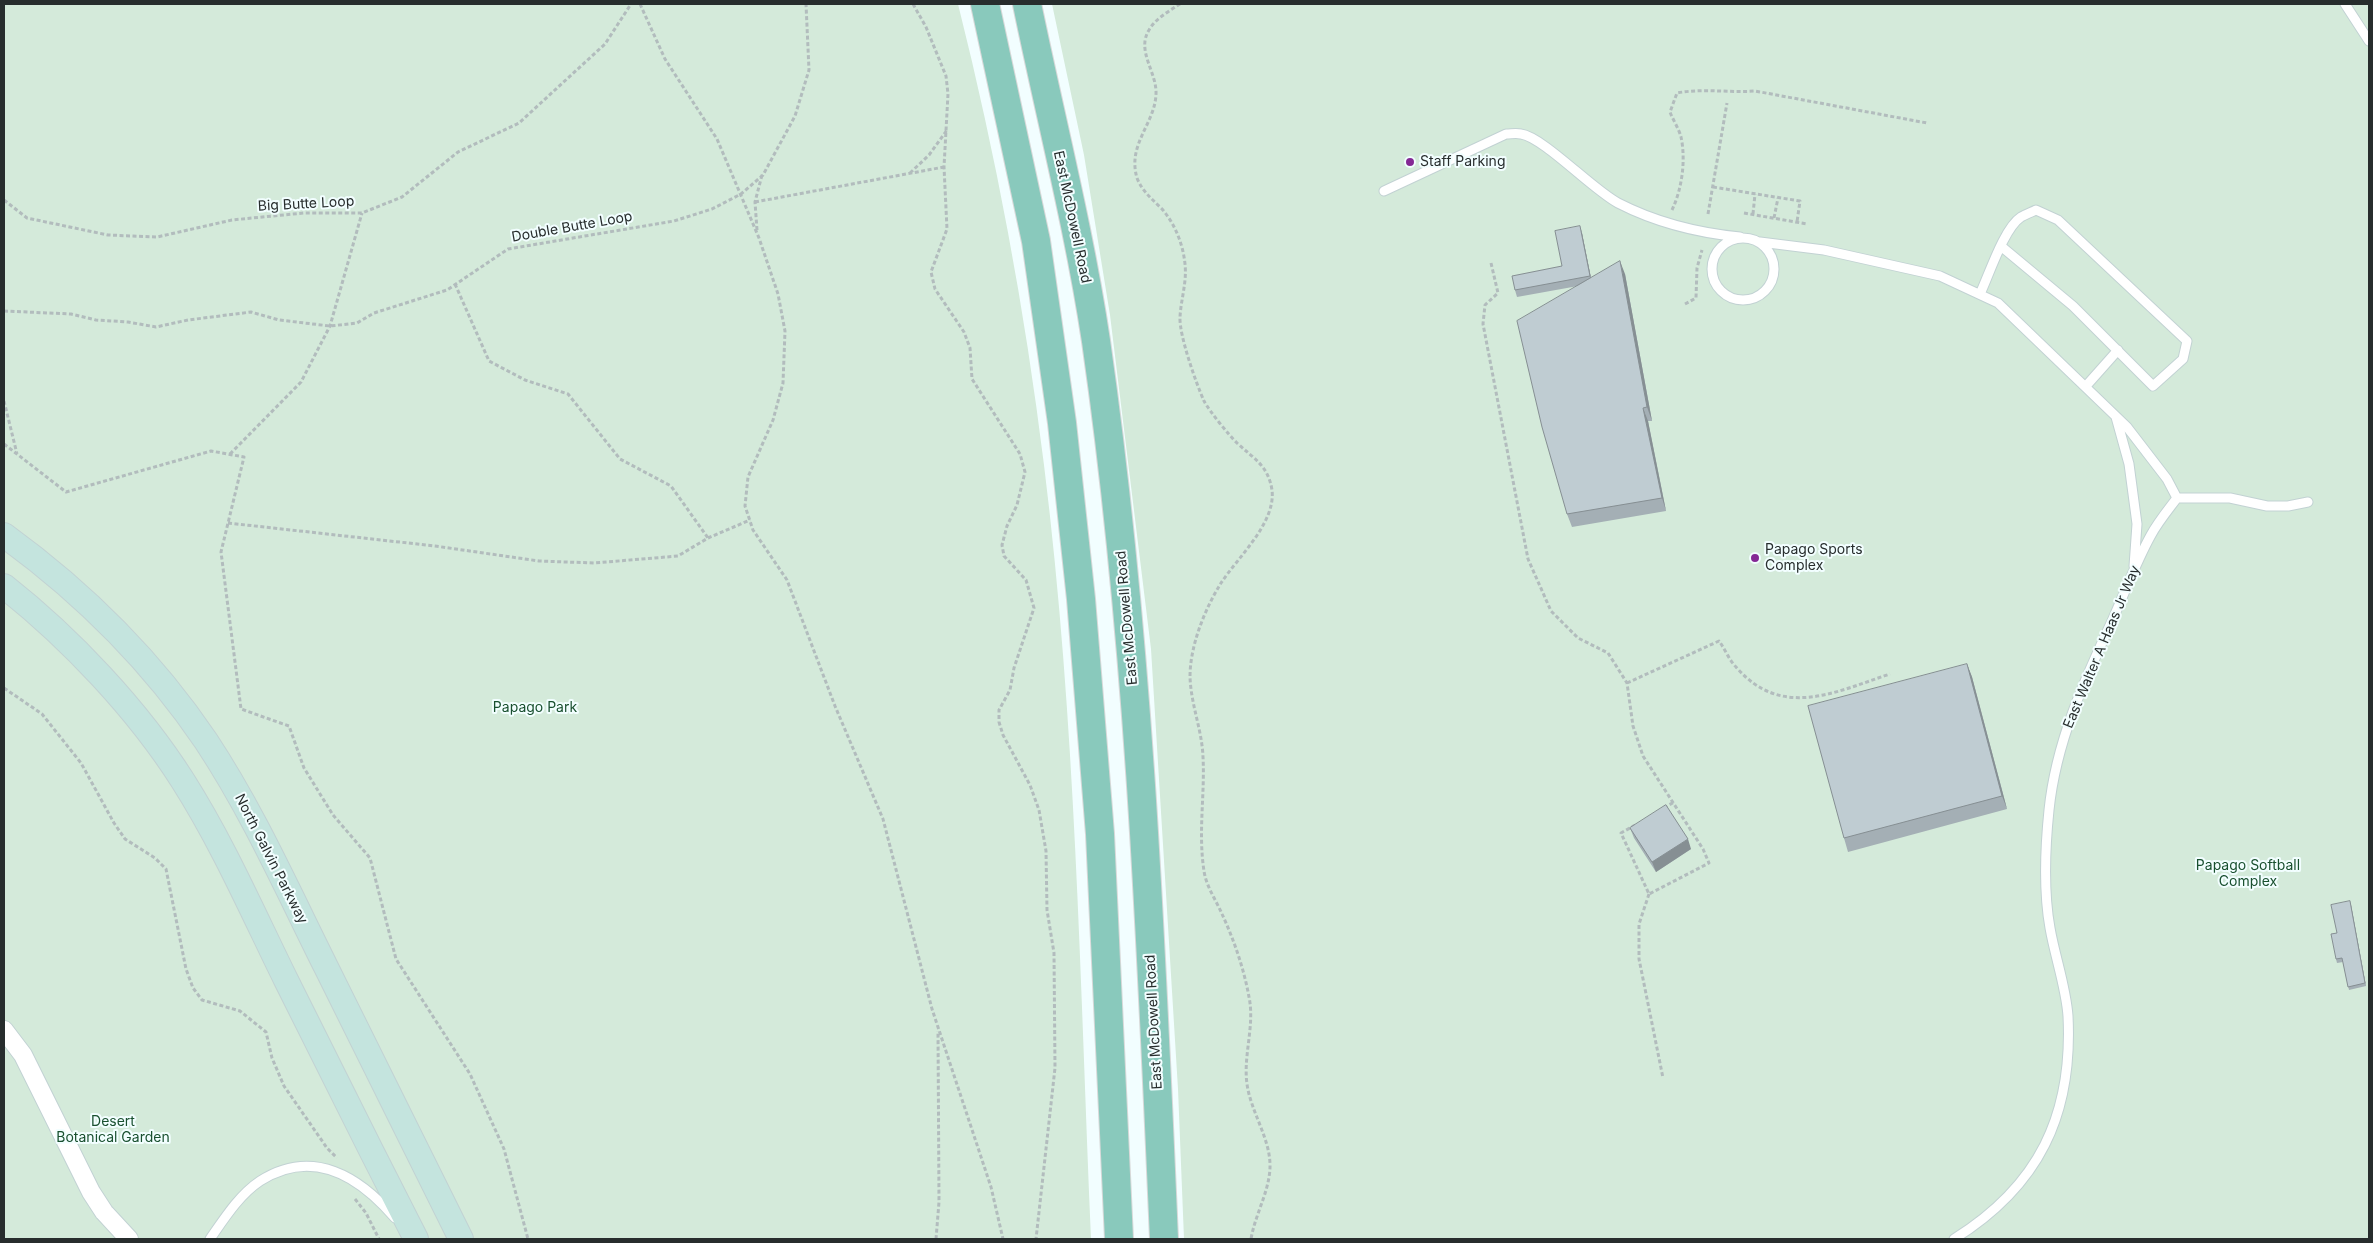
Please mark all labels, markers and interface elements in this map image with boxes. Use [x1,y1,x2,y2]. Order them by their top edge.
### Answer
street label: East McDowell Road [1050,149,1094,285]
place label: Staff Parking [1420,154,1505,170]
marker: Staff Parking [1404,156,1416,168]
street label: Big Butte Loop [257,193,355,215]
street label: Double Butte Loop [510,208,634,246]
place label: Papago Sports Complex [1765,542,1863,574]
street label: East McDowell Road [1113,550,1141,686]
marker: Papago Sports Complex [1749,552,1761,564]
street label: East Walter A Haas Jr Way [2060,563,2144,731]
park label: Papago Park [493,700,577,716]
street label: North Galvin Parkway [231,791,311,927]
park label: Papago Softball Complex [2196,858,2300,890]
street label: East McDowell Road [1142,954,1166,1090]
park label: Desert Botanical Garden [56,1114,170,1146]

